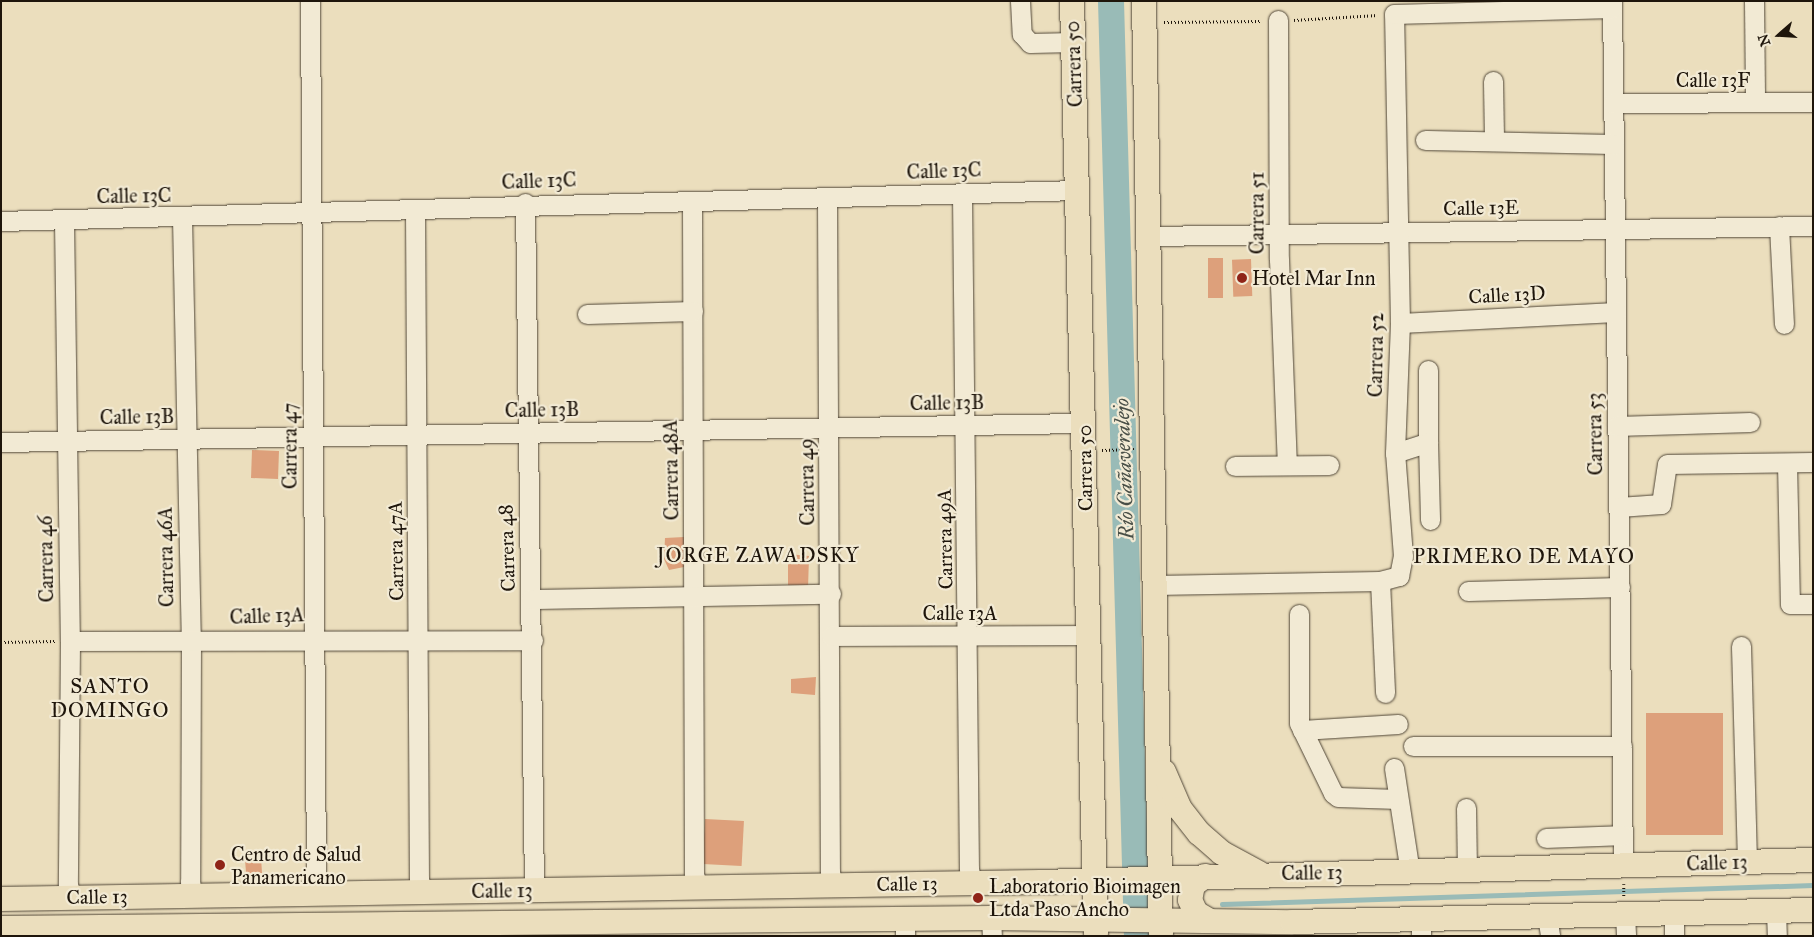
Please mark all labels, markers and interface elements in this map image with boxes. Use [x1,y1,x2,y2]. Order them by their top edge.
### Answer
north arrow [1754,10,1804,60]
street label: Carrera 50 [1060,20,1088,108]
text: N [1754,32,1774,48]
street label: Calle 13F [1676,68,1750,92]
street label: Calle 13C [906,158,982,184]
street label: Calle 13C [501,168,577,194]
street label: Carrera 51 [1245,172,1269,254]
street label: Calle 13C [96,183,172,209]
street label: Calle 13E [1443,195,1519,221]
place label: Hotel Mar Inn [1252,266,1375,290]
marker: Hotel Mar Inn [1236,272,1248,284]
street label: Calle 13D [1468,281,1546,309]
street label: Carrera 52 [1363,312,1389,398]
street label: Calle 13B [910,390,984,416]
street label: Carrera 53 [1582,392,1608,476]
street label: Calle 13B [505,397,579,423]
water label: Río Cañaveralejo [1109,398,1139,540]
street label: Carrera 47 [278,403,302,489]
street label: Calle 13B [100,404,174,430]
street label: Carrera 48A [658,419,684,521]
street label: Carrera 50 [1072,425,1098,511]
street label: Carrera 49 [794,438,820,526]
street label: Carrera 49A [932,488,958,590]
street label: Carrera 47A [383,501,409,601]
street label: Carrera 48 [493,504,521,592]
street label: Carrera 46A [153,507,179,607]
street label: Carrera 46 [33,515,59,603]
district label: JORGE ZAWADSKY [655,542,861,568]
district label: PRIMERO DE MAYO [1411,543,1637,569]
street label: Calle 13A [923,601,997,625]
street label: Calle 13A [229,603,305,629]
district label: SANTO DOMINGO [50,673,170,723]
place label: Centro de Salud Panamericano [231,842,361,889]
street label: Calle 13 [1686,850,1748,876]
marker: Centro de Salud Panamericano [213,858,227,872]
street label: Calle 13 [1281,860,1343,886]
street label: Calle 13 [876,871,938,897]
place label: Laboratorio Bioimagen Ltda Paso Ancho [989,874,1181,921]
street label: Calle 13 [471,878,533,904]
street label: Calle 13 [66,884,128,910]
marker: Laboratorio Bioimagen Ltda Paso Ancho [971,891,985,905]

